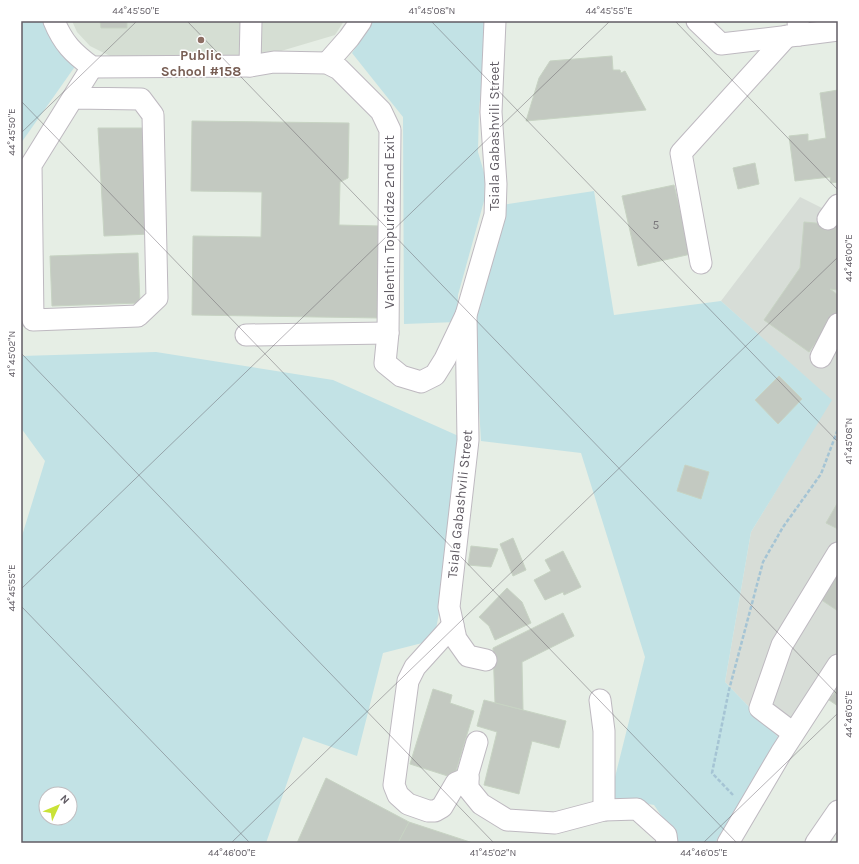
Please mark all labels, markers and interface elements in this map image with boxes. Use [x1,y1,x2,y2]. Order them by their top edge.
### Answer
text: 44°45'50"E [112,5,160,17]
text: 41°45'08"N [409,5,455,17]
text: 44°45'55"E [585,5,633,17]
marker: Public School #158 [196,35,206,45]
place label: Public School #158 [161,47,241,80]
street label: Tsiala Gabashvili Street [486,61,503,211]
text: 44°45'50"E [6,108,18,156]
street label: Valentin Topuridze 2nd Exit [381,135,398,309]
house number: 5 [653,218,660,232]
text: 44°46'00"E [843,234,855,282]
text: 41°45'02"N [6,331,18,377]
text: 41°45'08"N [843,418,855,464]
street label: Tsiala Gabashvili Street [444,429,476,579]
text: 44°45'55"E [6,564,18,612]
text: 44°46'05"E [843,690,855,738]
north arrow [38,786,78,826]
text: N [57,792,72,807]
text: 44°46'00"E [208,847,256,859]
text: 41°45'02"N [470,847,516,859]
text: 44°46'05"E [680,847,728,859]

